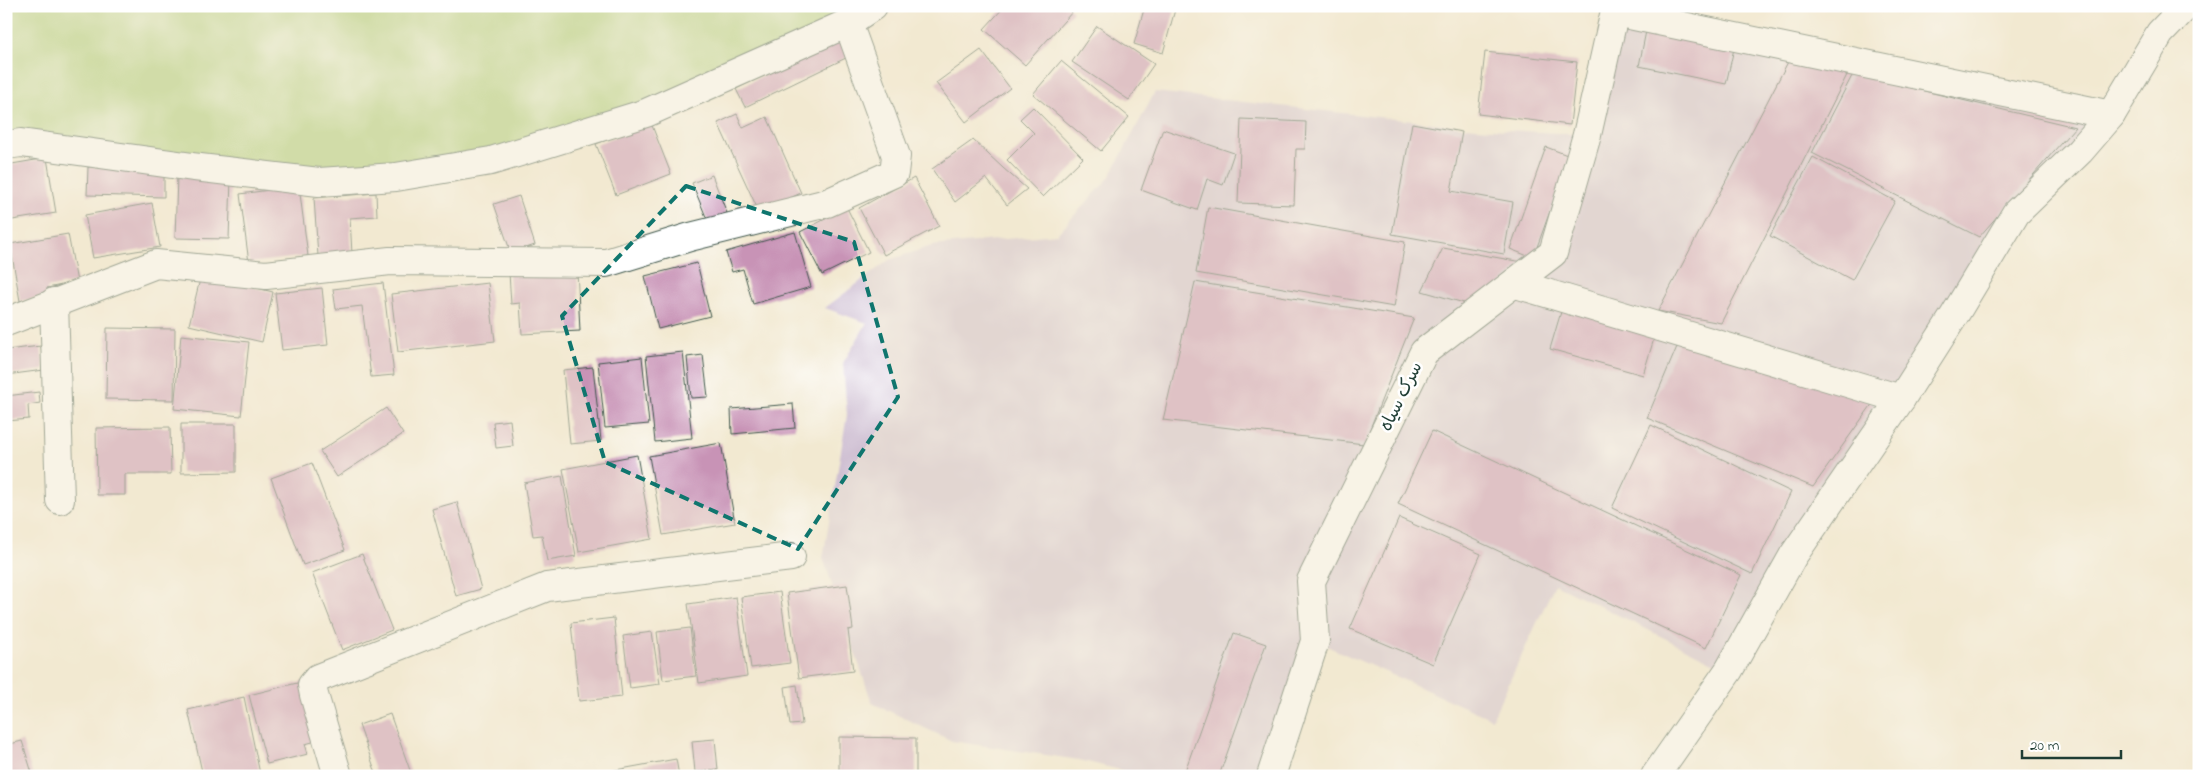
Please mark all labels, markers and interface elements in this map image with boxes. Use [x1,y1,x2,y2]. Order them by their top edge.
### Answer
street label: سرک سیاه [1374,358,1430,436]
scale bar [2022,727,2121,759]
text: 20 m [2030,735,2060,757]

